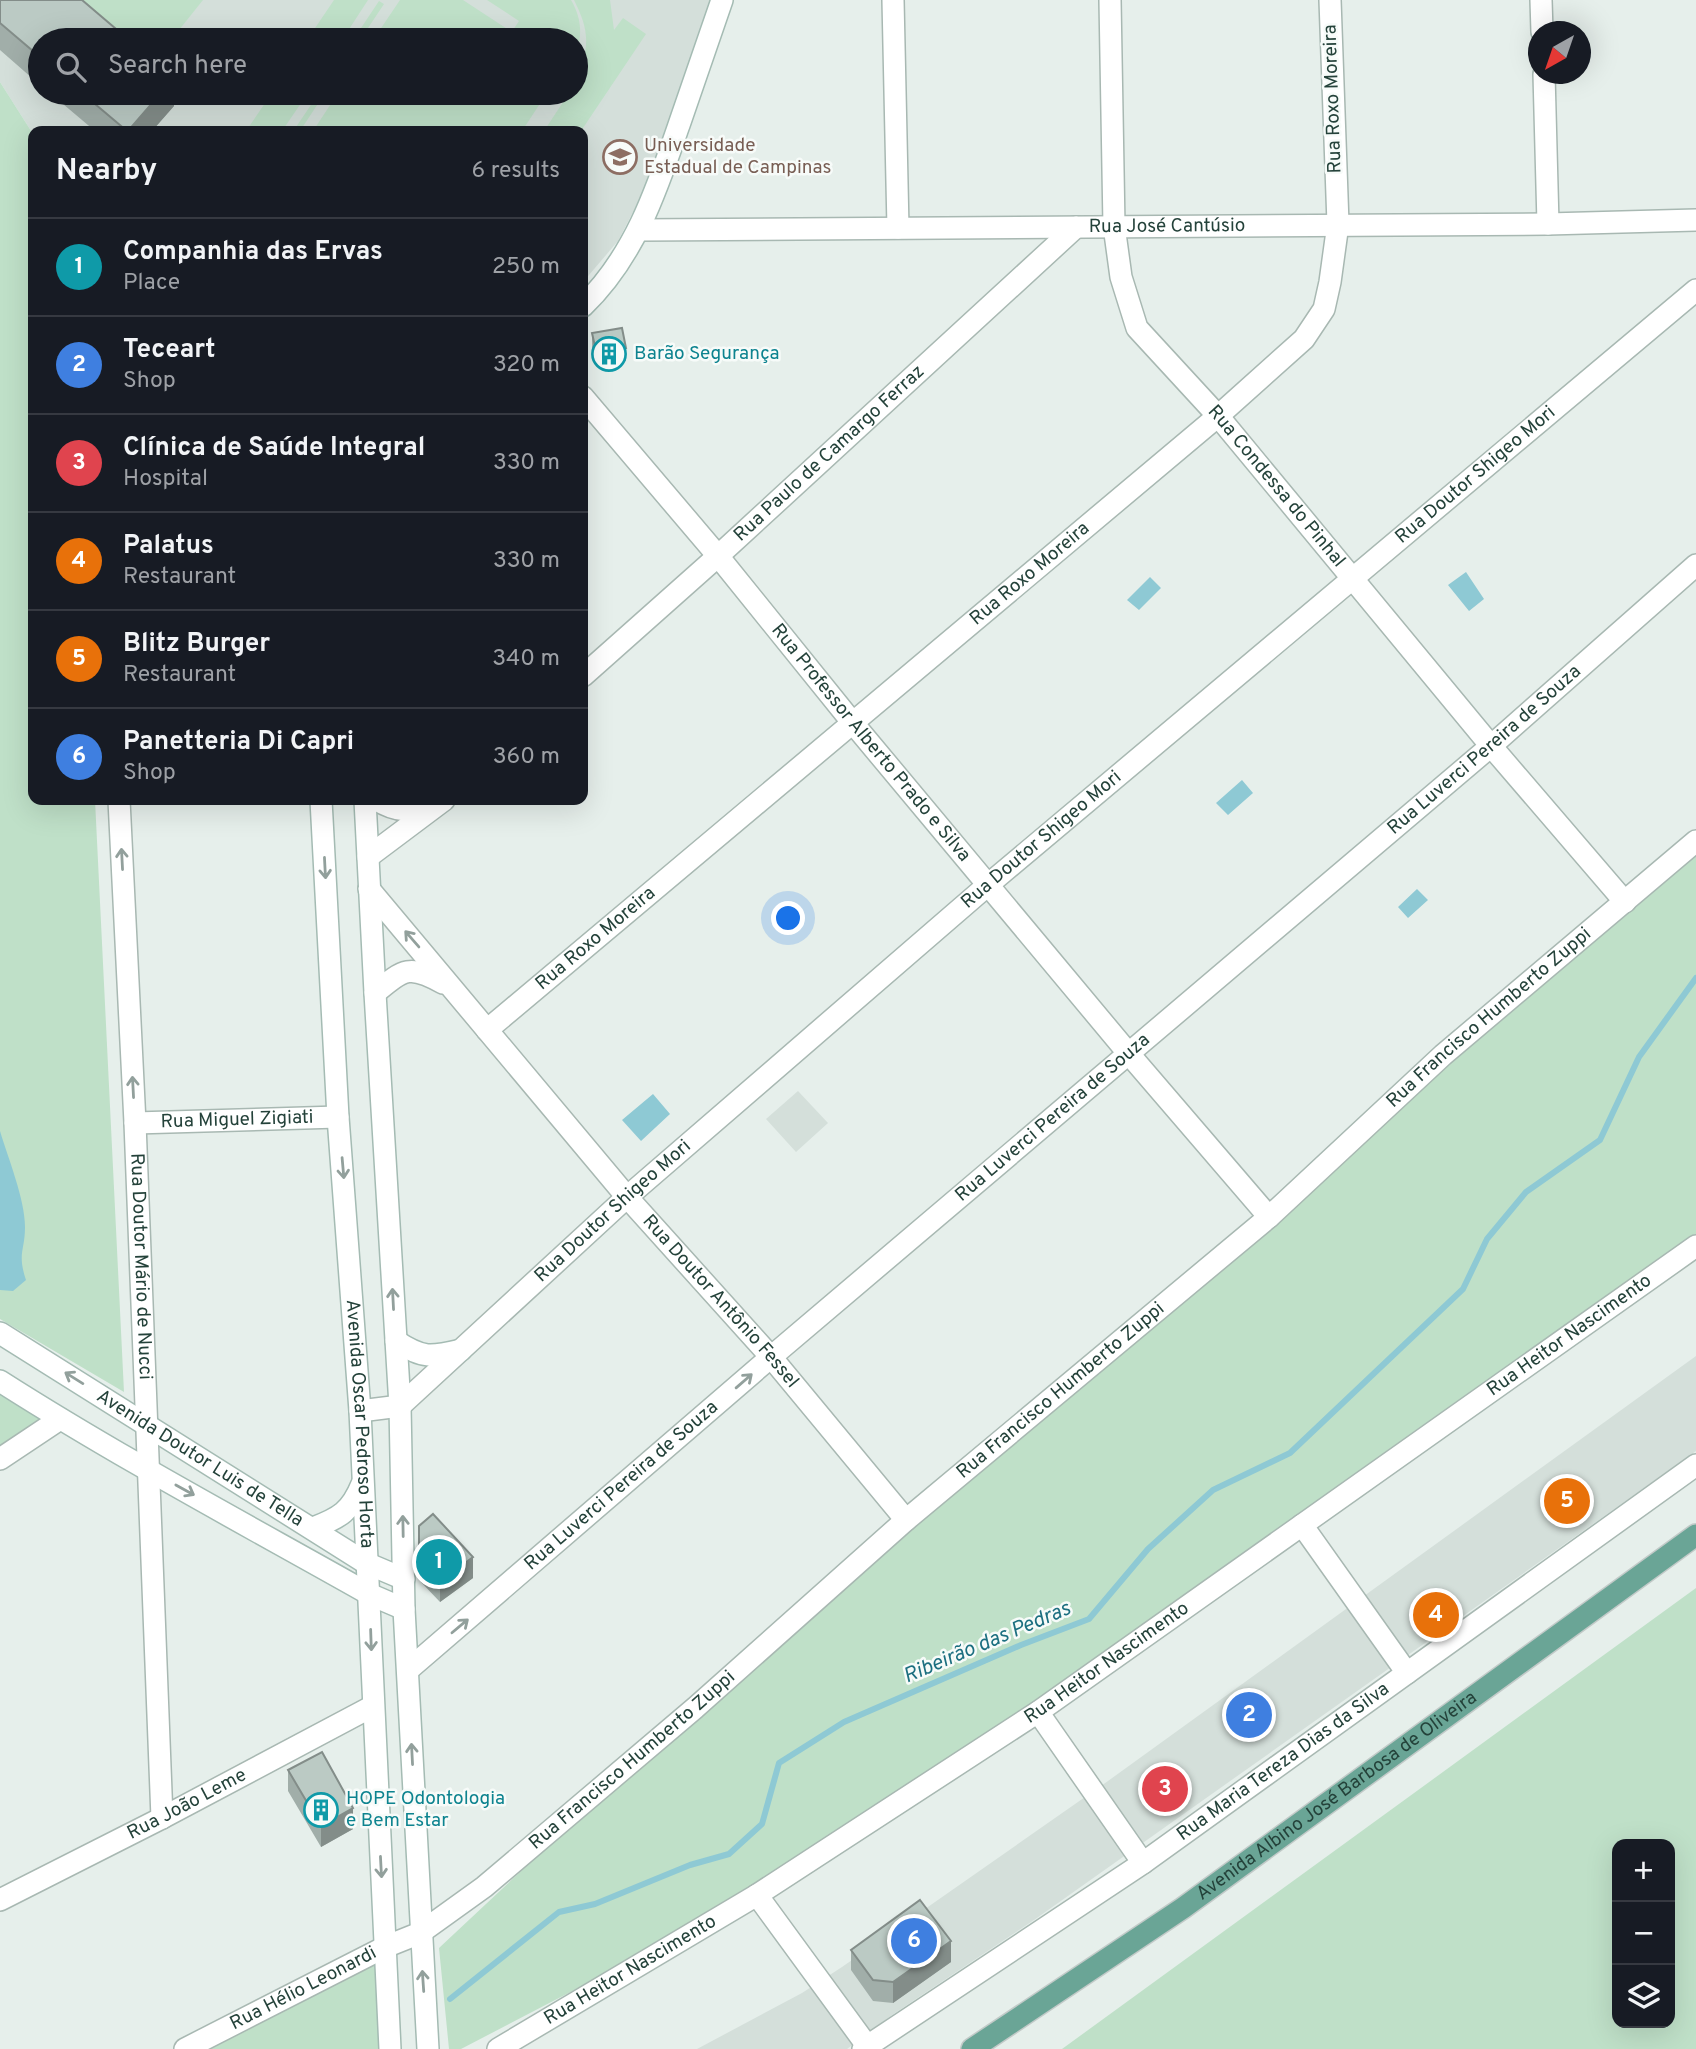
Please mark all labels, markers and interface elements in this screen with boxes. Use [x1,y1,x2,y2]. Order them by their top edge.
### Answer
north arrow [1528,21,1591,84]
street label: Rua Roxo Moreira [1318,24,1348,174]
search box [28,28,588,105]
icon: search [52,48,90,86]
text: Search here [108,50,247,83]
place label: Universidade Estadual de Campinas [644,134,831,180]
school or university icon: Universidade Estadual de Campinas [601,138,639,176]
text: Nearby [56,153,157,190]
text: 6 results [472,157,560,186]
street label: Rua José Cantúsio [1089,214,1245,239]
text: Companhia das Ervas [123,236,383,269]
text: 1 [74,253,84,282]
text: 250 m [492,253,560,282]
text: Place [123,269,180,298]
text: Teceart [123,334,216,367]
building icon: Barão Segurança [590,335,628,373]
place label: Barão Segurança [634,342,780,366]
text: 2 [72,351,86,380]
text: 320 m [493,351,560,380]
street label: Rua Paulo de Camargo Ferraz [729,360,930,547]
text: Shop [123,367,176,396]
street label: Rua Condessa do Pinhal [1202,400,1350,572]
street label: Rua Doutor Shigeo Mori [1390,401,1561,549]
text: Clínica de Saúde Integral [123,432,425,465]
text: 3 [72,449,86,478]
text: 330 m [493,449,560,478]
text: Hospital [123,465,208,494]
street label: Rua Roxo Moreira [965,517,1095,631]
text: Palatus [123,530,214,563]
text: 4 [72,547,86,576]
text: 330 m [493,547,560,576]
text: Restaurant [123,563,236,592]
street label: Rua Professor Alberto Prado e Silva [766,619,976,867]
text: Blitz Burger [123,628,270,661]
text: 5 [72,645,86,674]
text: 340 m [492,645,560,674]
street label: Rua Luverci Pereira de Souza [1383,660,1586,840]
text: Restaurant [123,661,236,690]
text: Panetteria Di Capri [123,726,354,759]
text: 6 [72,743,86,772]
text: 360 m [493,743,560,772]
text: Shop [123,759,176,788]
street label: Rua Doutor Shigeo Mori [957,766,1127,914]
one-way arrow [115,849,128,871]
one-way arrow [319,856,332,879]
street label: Rua Roxo Moreira [531,881,661,996]
your location [771,901,805,935]
street label: Rua Francisco Humberto Zuppi [1382,923,1597,1113]
one-way arrow [404,931,420,949]
street label: Rua Luverci Pereira de Souza [950,1028,1155,1207]
one-way arrow [127,1075,140,1098]
street label: Rua Miguel Zigiati [160,1106,314,1134]
street label: Rua Doutor Shigeo Mori [530,1135,696,1288]
street label: Rua Doutor Mário de Nucci [124,1153,157,1380]
one-way arrow [337,1157,350,1179]
street label: Rua Doutor Antônio Fessel [637,1210,804,1393]
street label: Rua Heitor Nascimento [1483,1269,1657,1402]
one-way arrow [387,1288,400,1311]
street label: Rua Francisco Humberto Zuppi [952,1297,1170,1484]
street label: Avenida Oscar Pedroso Horta [340,1299,378,1549]
one-way arrow [65,1370,85,1384]
one-way arrow [734,1373,752,1389]
street label: Avenida Doutor Luis de Tella [92,1385,308,1533]
street label: Rua Luverci Pereira de Souza [520,1396,723,1576]
pin: 5 [1544,1475,1590,1527]
one-way arrow [175,1483,195,1497]
one-way arrow [396,1515,410,1538]
pin: 1 [416,1536,462,1588]
pin: 4 [1413,1589,1459,1641]
water label: Ribeirão das Pedras [899,1595,1075,1690]
street label: Rua Heitor Nascimento [1020,1597,1194,1730]
one-way arrow [451,1618,469,1634]
one-way arrow [364,1628,377,1651]
street label: Rua Francisco Humberto Zuppi [524,1666,740,1855]
street label: Rua Maria Tereza Dias da Silva [1172,1677,1394,1847]
street label: Avenida Albino José Barbosa de Oliveira [1192,1686,1482,1906]
pin: 2 [1226,1689,1272,1741]
one-way arrow [406,1742,419,1765]
street label: Rua João Leme [123,1763,251,1846]
pin: 3 [1142,1763,1188,1815]
place label: HOPE Odontologia e Bem Estar [346,1787,505,1833]
building icon: HOPE Odontologia e Bem Estar [302,1791,340,1829]
map controls [1612,1839,1675,2028]
button: + [1612,1839,1675,1902]
one-way arrow [375,1855,388,1878]
button: − [1612,1902,1675,1965]
street label: Rua Heitor Nascimento [540,1910,721,2031]
pin: 6 [891,1915,937,1967]
street label: Rua Hélio Leonardi [226,1941,381,2036]
button: layers [1612,1965,1675,2028]
one-way arrow [416,1970,429,1993]

